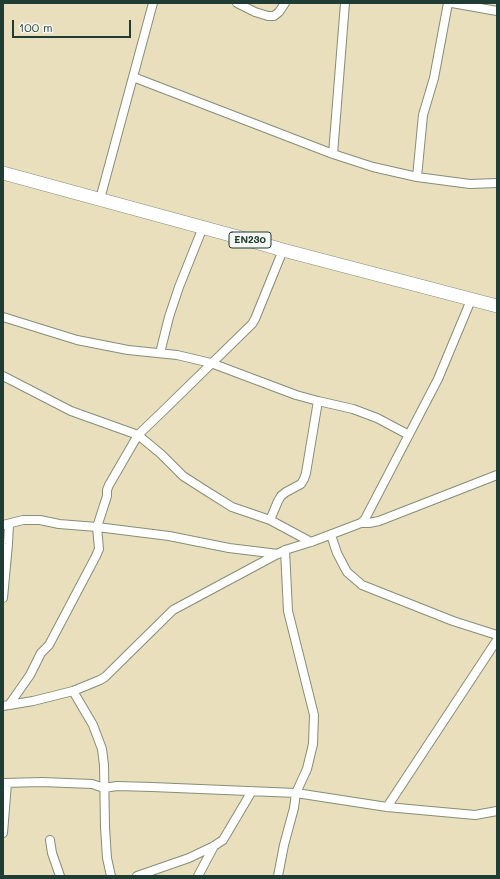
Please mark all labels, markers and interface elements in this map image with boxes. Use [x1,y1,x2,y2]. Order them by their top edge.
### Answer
scale bar [14,12,133,38]
text: 100 m [19,19,53,35]
road number: EN230 [229,232,271,248]

